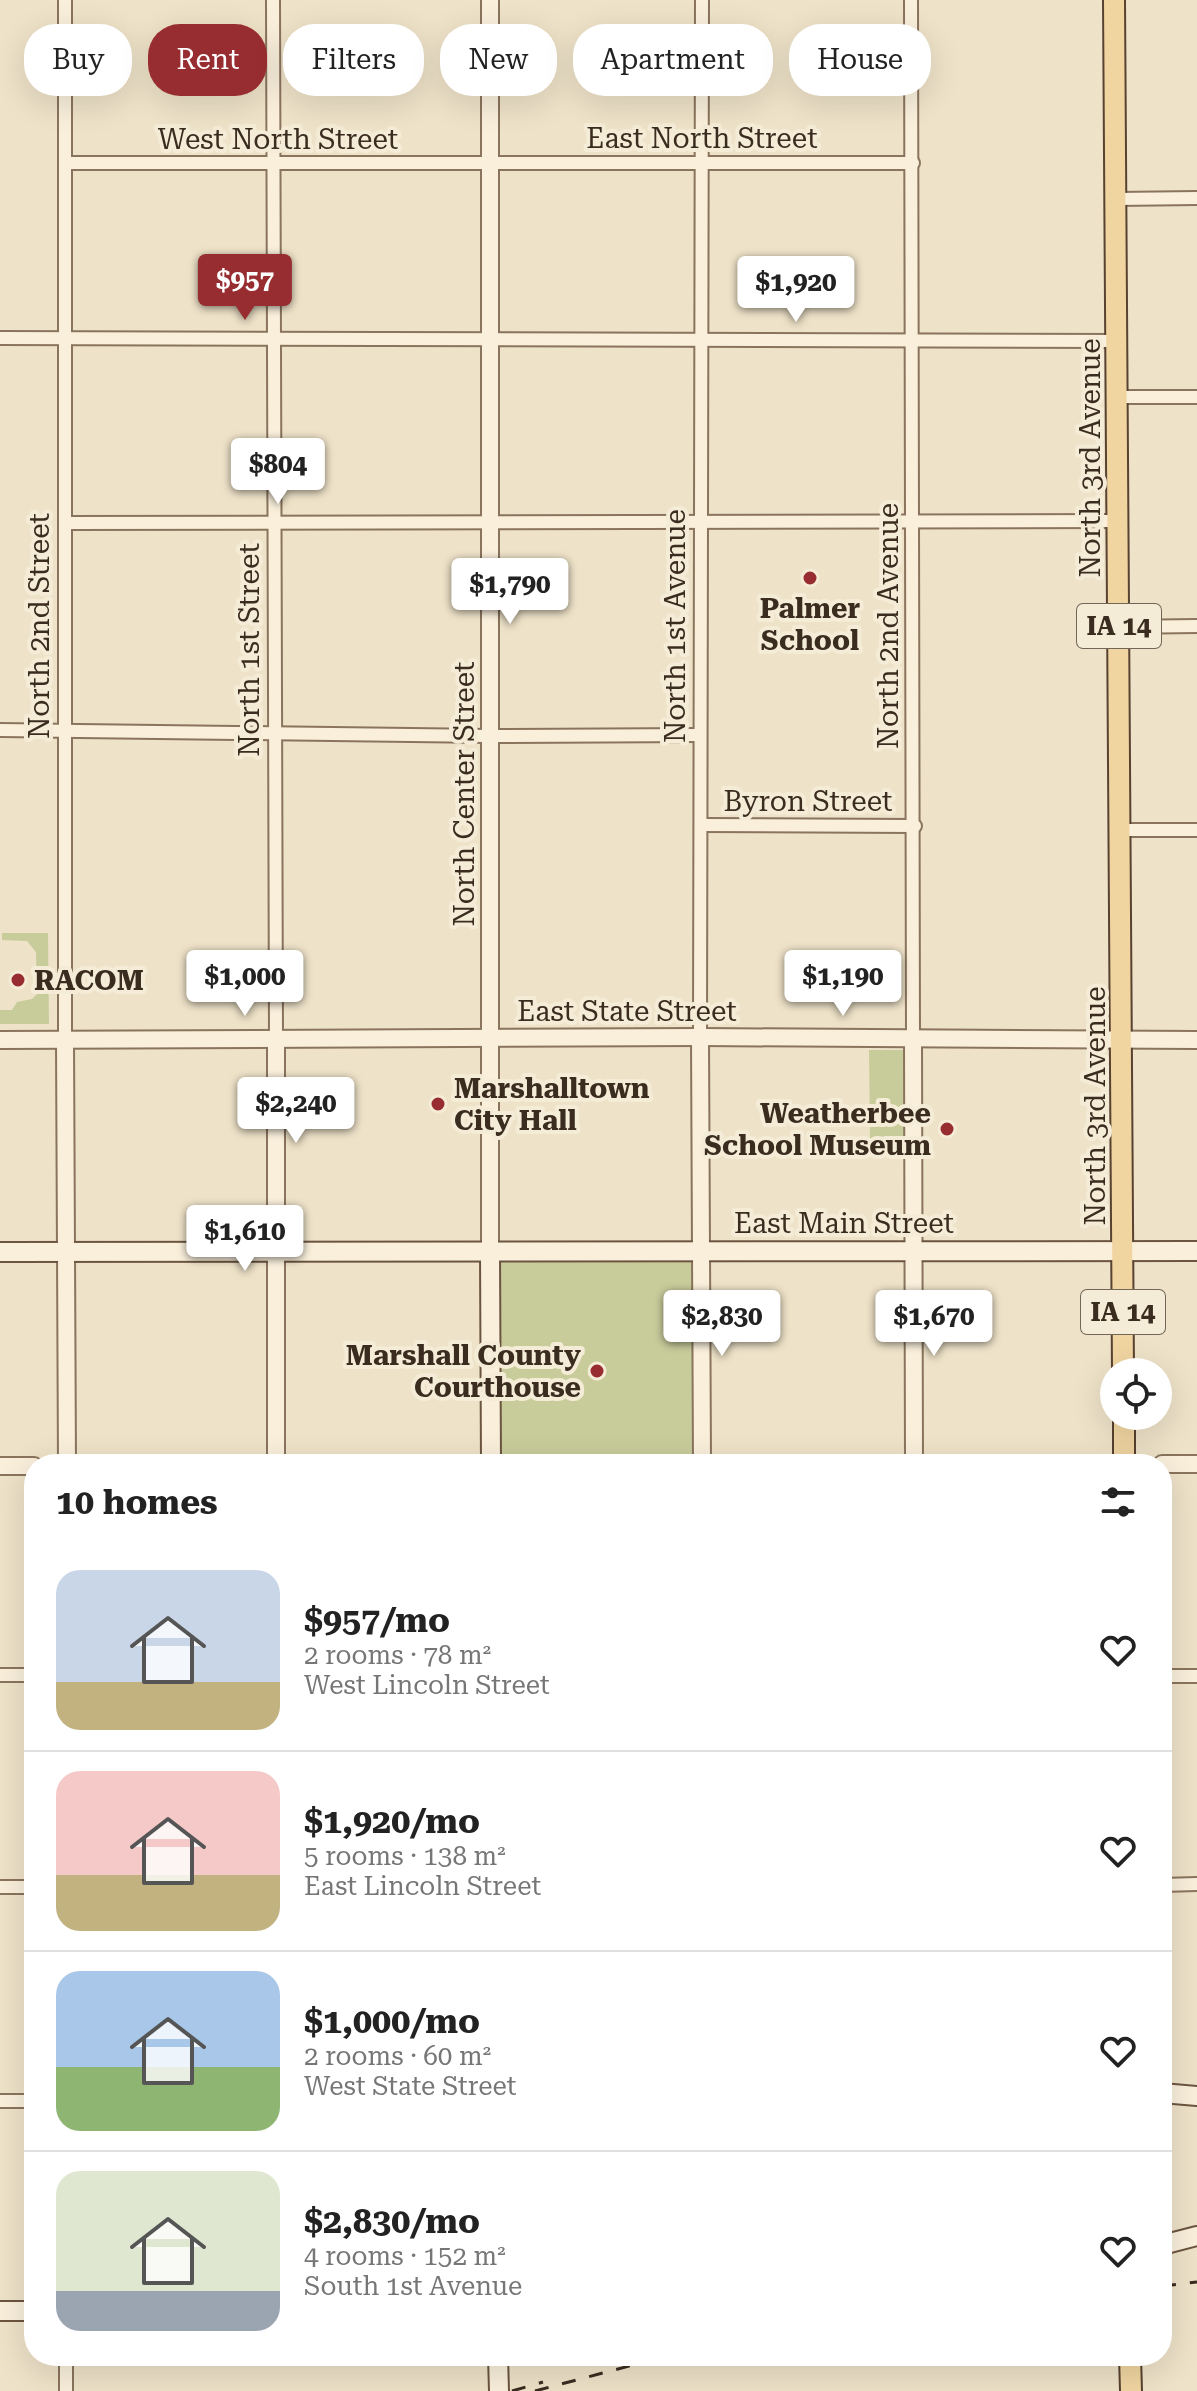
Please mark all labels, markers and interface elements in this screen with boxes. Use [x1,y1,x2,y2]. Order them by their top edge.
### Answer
chip: Buy [24,24,132,96]
chip: Rent [148,24,267,96]
chip: Filters [283,24,424,96]
chip: New [440,24,557,96]
chip: Apartment [573,24,773,96]
chip: House [789,24,931,96]
street label: East North Street [586,122,818,155]
street label: West North Street [158,123,398,156]
pin: $957 [198,254,292,322]
pin: $1,920 [731,256,861,324]
text: $957 [216,265,274,295]
text: $1,920 [755,267,837,297]
street label: North 3rd Avenue [1074,338,1107,578]
pin: $804 [231,438,325,506]
text: $804 [249,449,307,479]
street label: North 2nd Avenue [872,503,905,749]
street label: North 1st Avenue [659,509,692,743]
street label: North 2nd Street [23,513,56,739]
street label: North 1st Street [233,543,266,757]
pin: $1,790 [445,558,575,626]
text: $1,790 [469,569,551,599]
marker: Palmer School [801,569,819,587]
place label: Palmer School [760,592,861,657]
road number: IA 14 [1077,604,1161,648]
street label: North Center Street [448,662,481,926]
street label: Byron Street [723,785,893,818]
pin: $1,000 [180,950,310,1018]
pin: $1,190 [778,950,908,1018]
text: $1,000 [204,961,286,991]
text: $1,190 [802,961,884,991]
place label: RACOM [34,964,144,997]
marker: RACOM [9,971,27,989]
street label: North 3rd Avenue [1079,986,1112,1226]
street label: East State Street [517,995,737,1028]
place label: Marshalltown City Hall [454,1072,650,1137]
pin: $2,240 [231,1077,361,1145]
text: $2,240 [255,1088,337,1118]
marker: Marshalltown City Hall [429,1095,447,1113]
place label: Weatherbee School Museum [704,1097,931,1162]
marker: Weatherbee School Museum [938,1120,956,1138]
pin: $1,610 [180,1205,310,1273]
street label: East Main Street [734,1207,954,1240]
text: $1,610 [204,1216,286,1246]
pin: $2,830 [657,1290,787,1358]
pin: $1,670 [869,1290,999,1358]
road number: IA 14 [1081,1290,1165,1334]
text: $2,830 [681,1301,763,1331]
text: $1,670 [893,1301,975,1331]
place label: Marshall County Courthouse [346,1339,581,1404]
map controls [1100,1358,1172,1430]
button: locate [1100,1358,1172,1430]
marker: Marshall County Courthouse [588,1362,606,1380]
icon: filters [1096,1480,1140,1524]
text: 10 homes [56,1482,218,1522]
text: $957/mo [304,1600,450,1640]
icon: home [120,1602,216,1698]
icon: heart [1096,1628,1140,1672]
text: 2 rooms · 78 m² [304,1640,491,1670]
text: West Lincoln Street [304,1670,550,1700]
text: $1,920/mo [304,1801,480,1841]
icon: home [120,1803,216,1899]
icon: heart [1096,1829,1140,1873]
text: 5 rooms · 138 m² [304,1841,506,1871]
text: East Lincoln Street [304,1871,541,1901]
text: $1,000/mo [304,2001,480,2041]
icon: home [120,2003,216,2099]
icon: heart [1096,2029,1140,2073]
text: 2 rooms · 60 m² [304,2041,491,2071]
text: West State Street [304,2071,517,2101]
text: $2,830/mo [304,2201,480,2241]
icon: home [120,2203,216,2299]
icon: heart [1096,2229,1140,2273]
text: 4 rooms · 152 m² [304,2241,506,2271]
text: South 1st Avenue [304,2271,522,2301]

